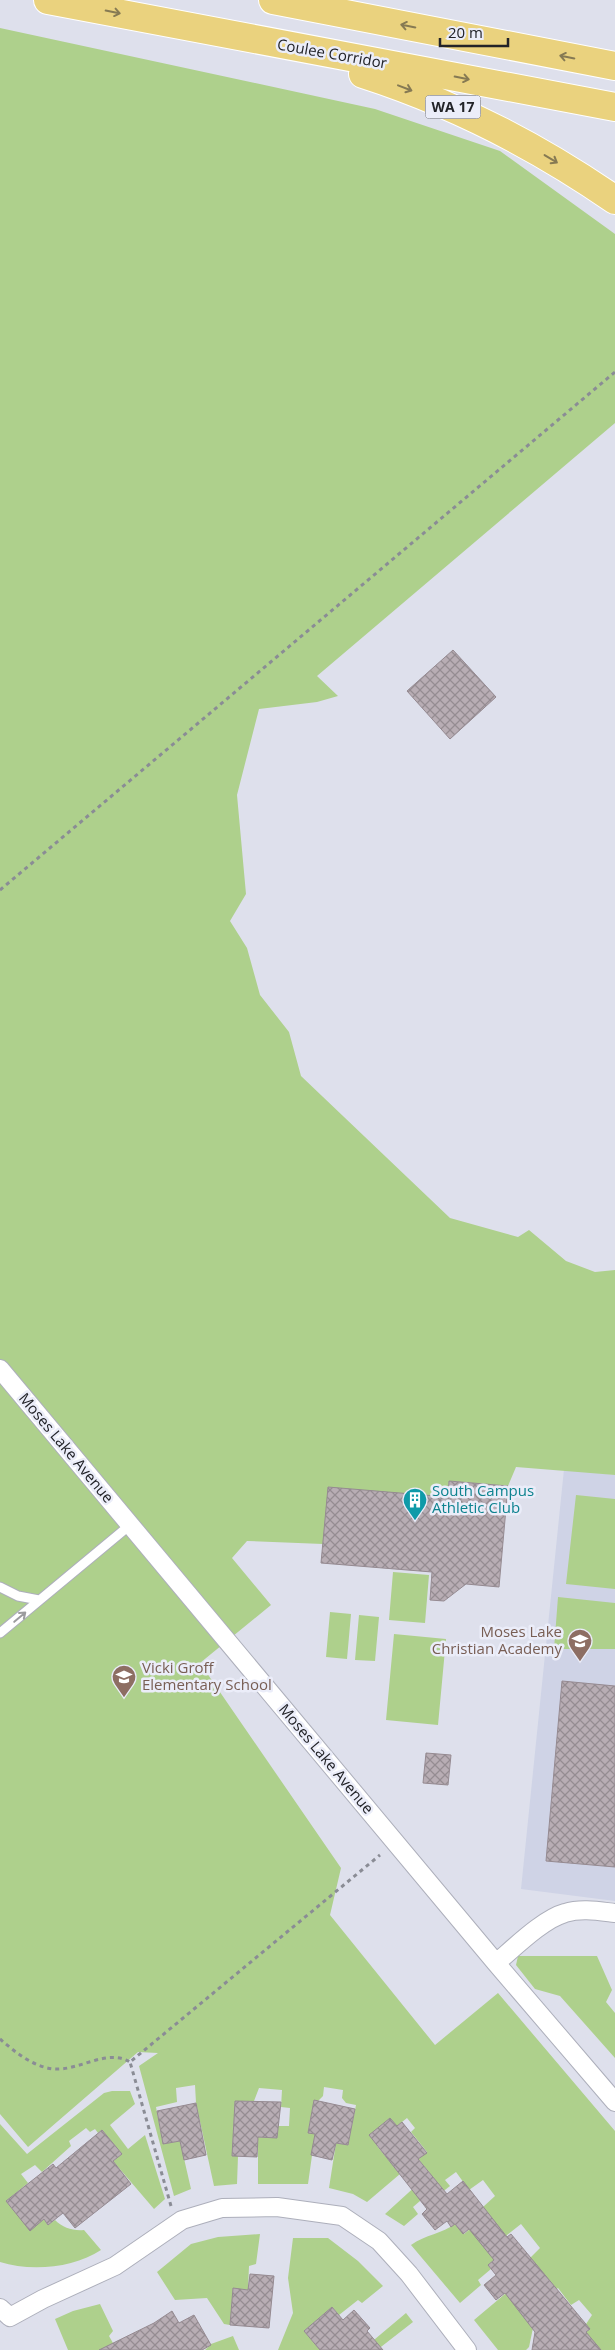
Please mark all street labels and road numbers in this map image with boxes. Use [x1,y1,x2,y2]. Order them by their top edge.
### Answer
street label: Coulee Corridor [276,34,389,73]
road number: WA 17 [426,95,480,118]
street label: Moses Lake Avenue [15,1388,119,1507]
street label: Moses Lake Avenue [275,1699,379,1818]

